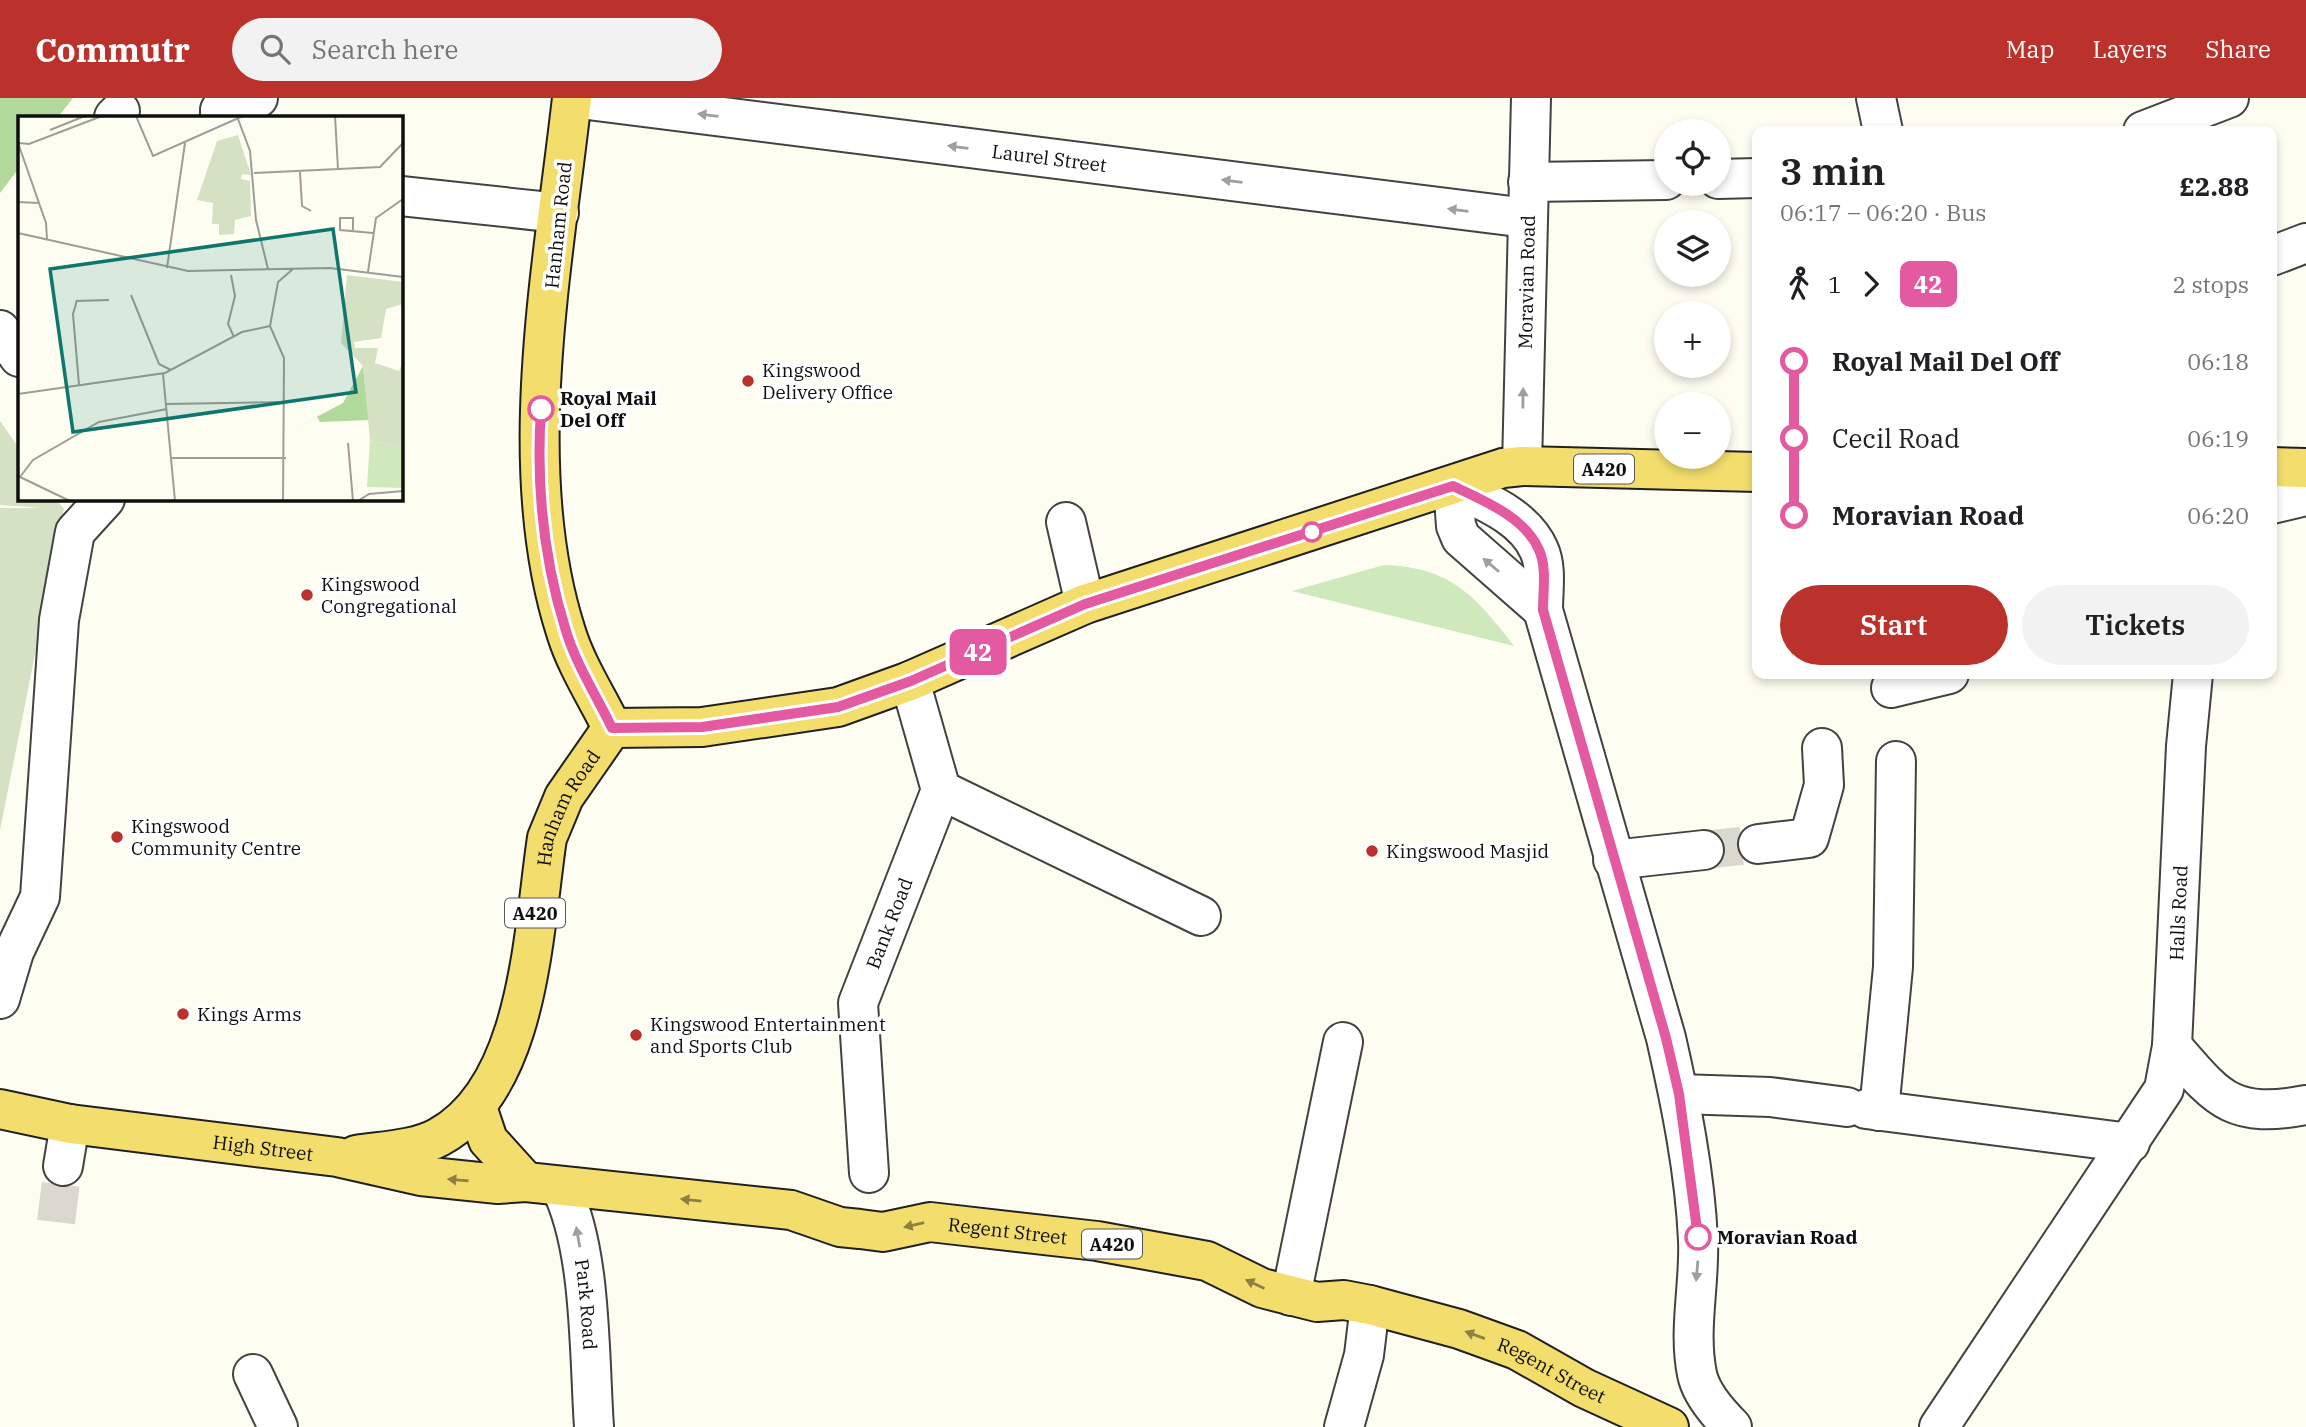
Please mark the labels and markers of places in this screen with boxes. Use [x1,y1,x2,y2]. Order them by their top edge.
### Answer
place label: Kingswood Delivery Office [762,358,893,404]
marker: Kingswood Delivery Office [740,373,756,389]
place label: Royal Mail Del Off [560,386,657,432]
marker: Royal Mail Del Off [528,396,554,422]
unlabelled marker [1302,522,1322,542]
place label: Kingswood Congregational [321,572,457,618]
marker: Kingswood Congregational [299,587,315,603]
place label: Kingswood Community Centre [131,814,301,860]
marker: Kingswood Community Centre [109,829,125,845]
place label: Kingswood Masjid [1386,839,1549,863]
marker: Kingswood Masjid [1364,843,1380,859]
place label: Kings Arms [197,1002,301,1026]
marker: Kings Arms [175,1006,191,1022]
place label: Kingswood Entertainment and Sports Club [650,1012,886,1058]
marker: Kingswood Entertainment and Sports Club [628,1027,644,1043]
marker: Moravian Road [1685,1224,1711,1250]
place label: Moravian Road [1717,1225,1857,1249]

